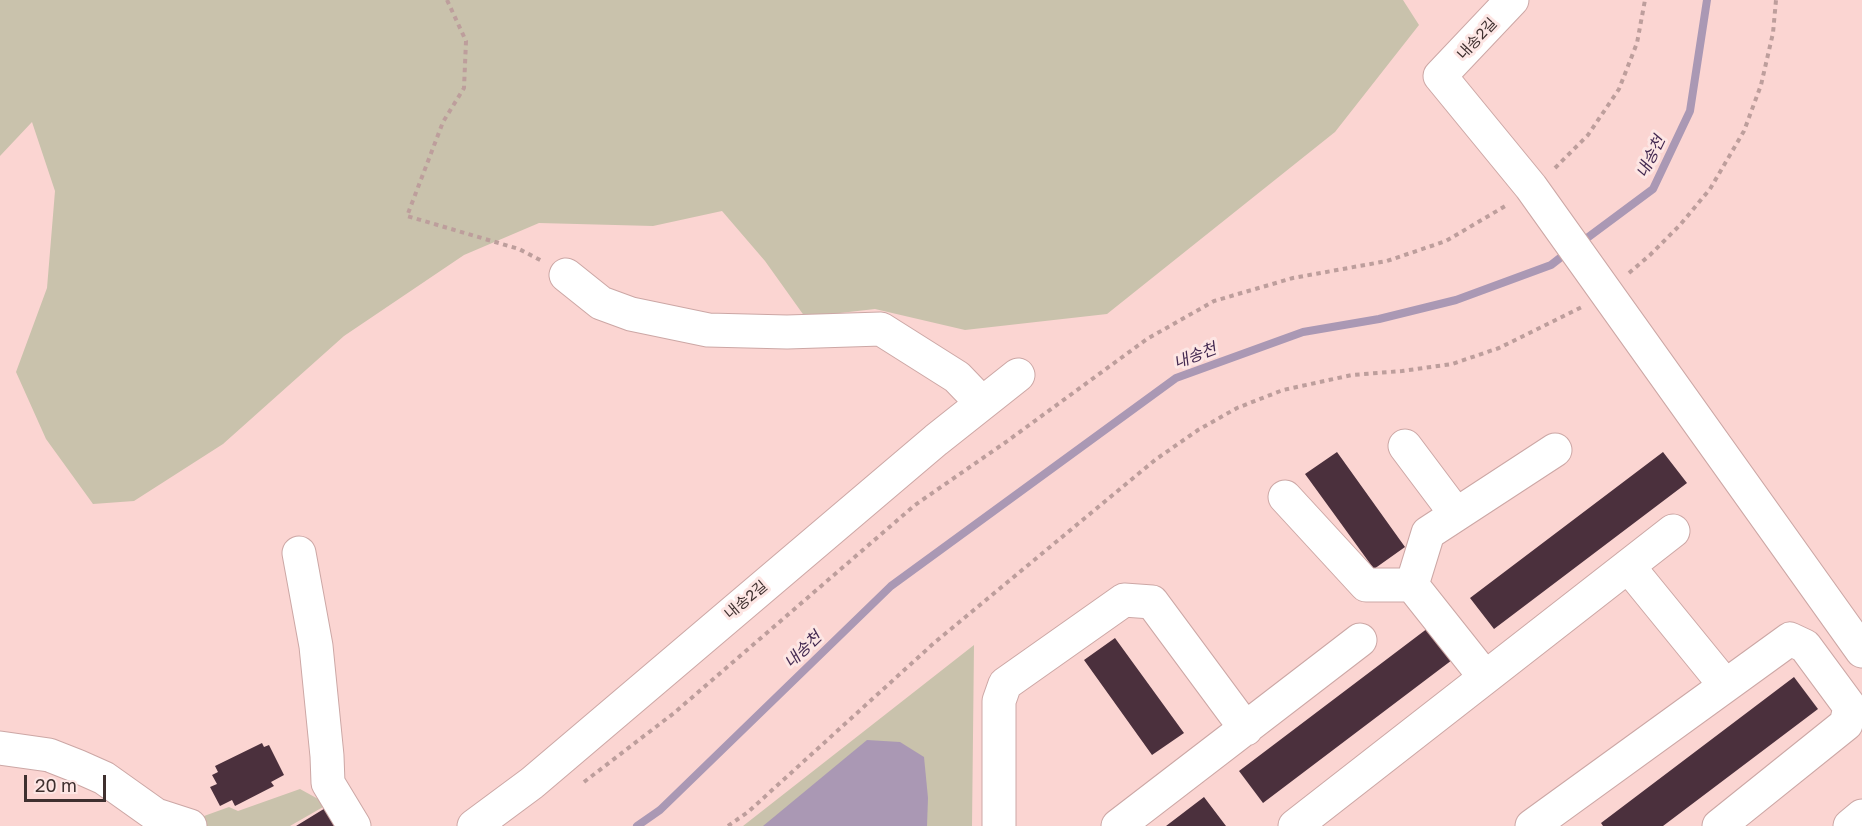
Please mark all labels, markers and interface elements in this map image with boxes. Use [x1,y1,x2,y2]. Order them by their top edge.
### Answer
street label: 내송2길 [1453,15,1501,63]
water label: 내송천 [1633,133,1669,181]
water label: 내송천 [1171,339,1219,373]
street label: 내송2길 [721,577,771,623]
water label: 내송천 [780,628,826,672]
scale bar [27,763,110,801]
text: 20 m [35,774,77,796]

